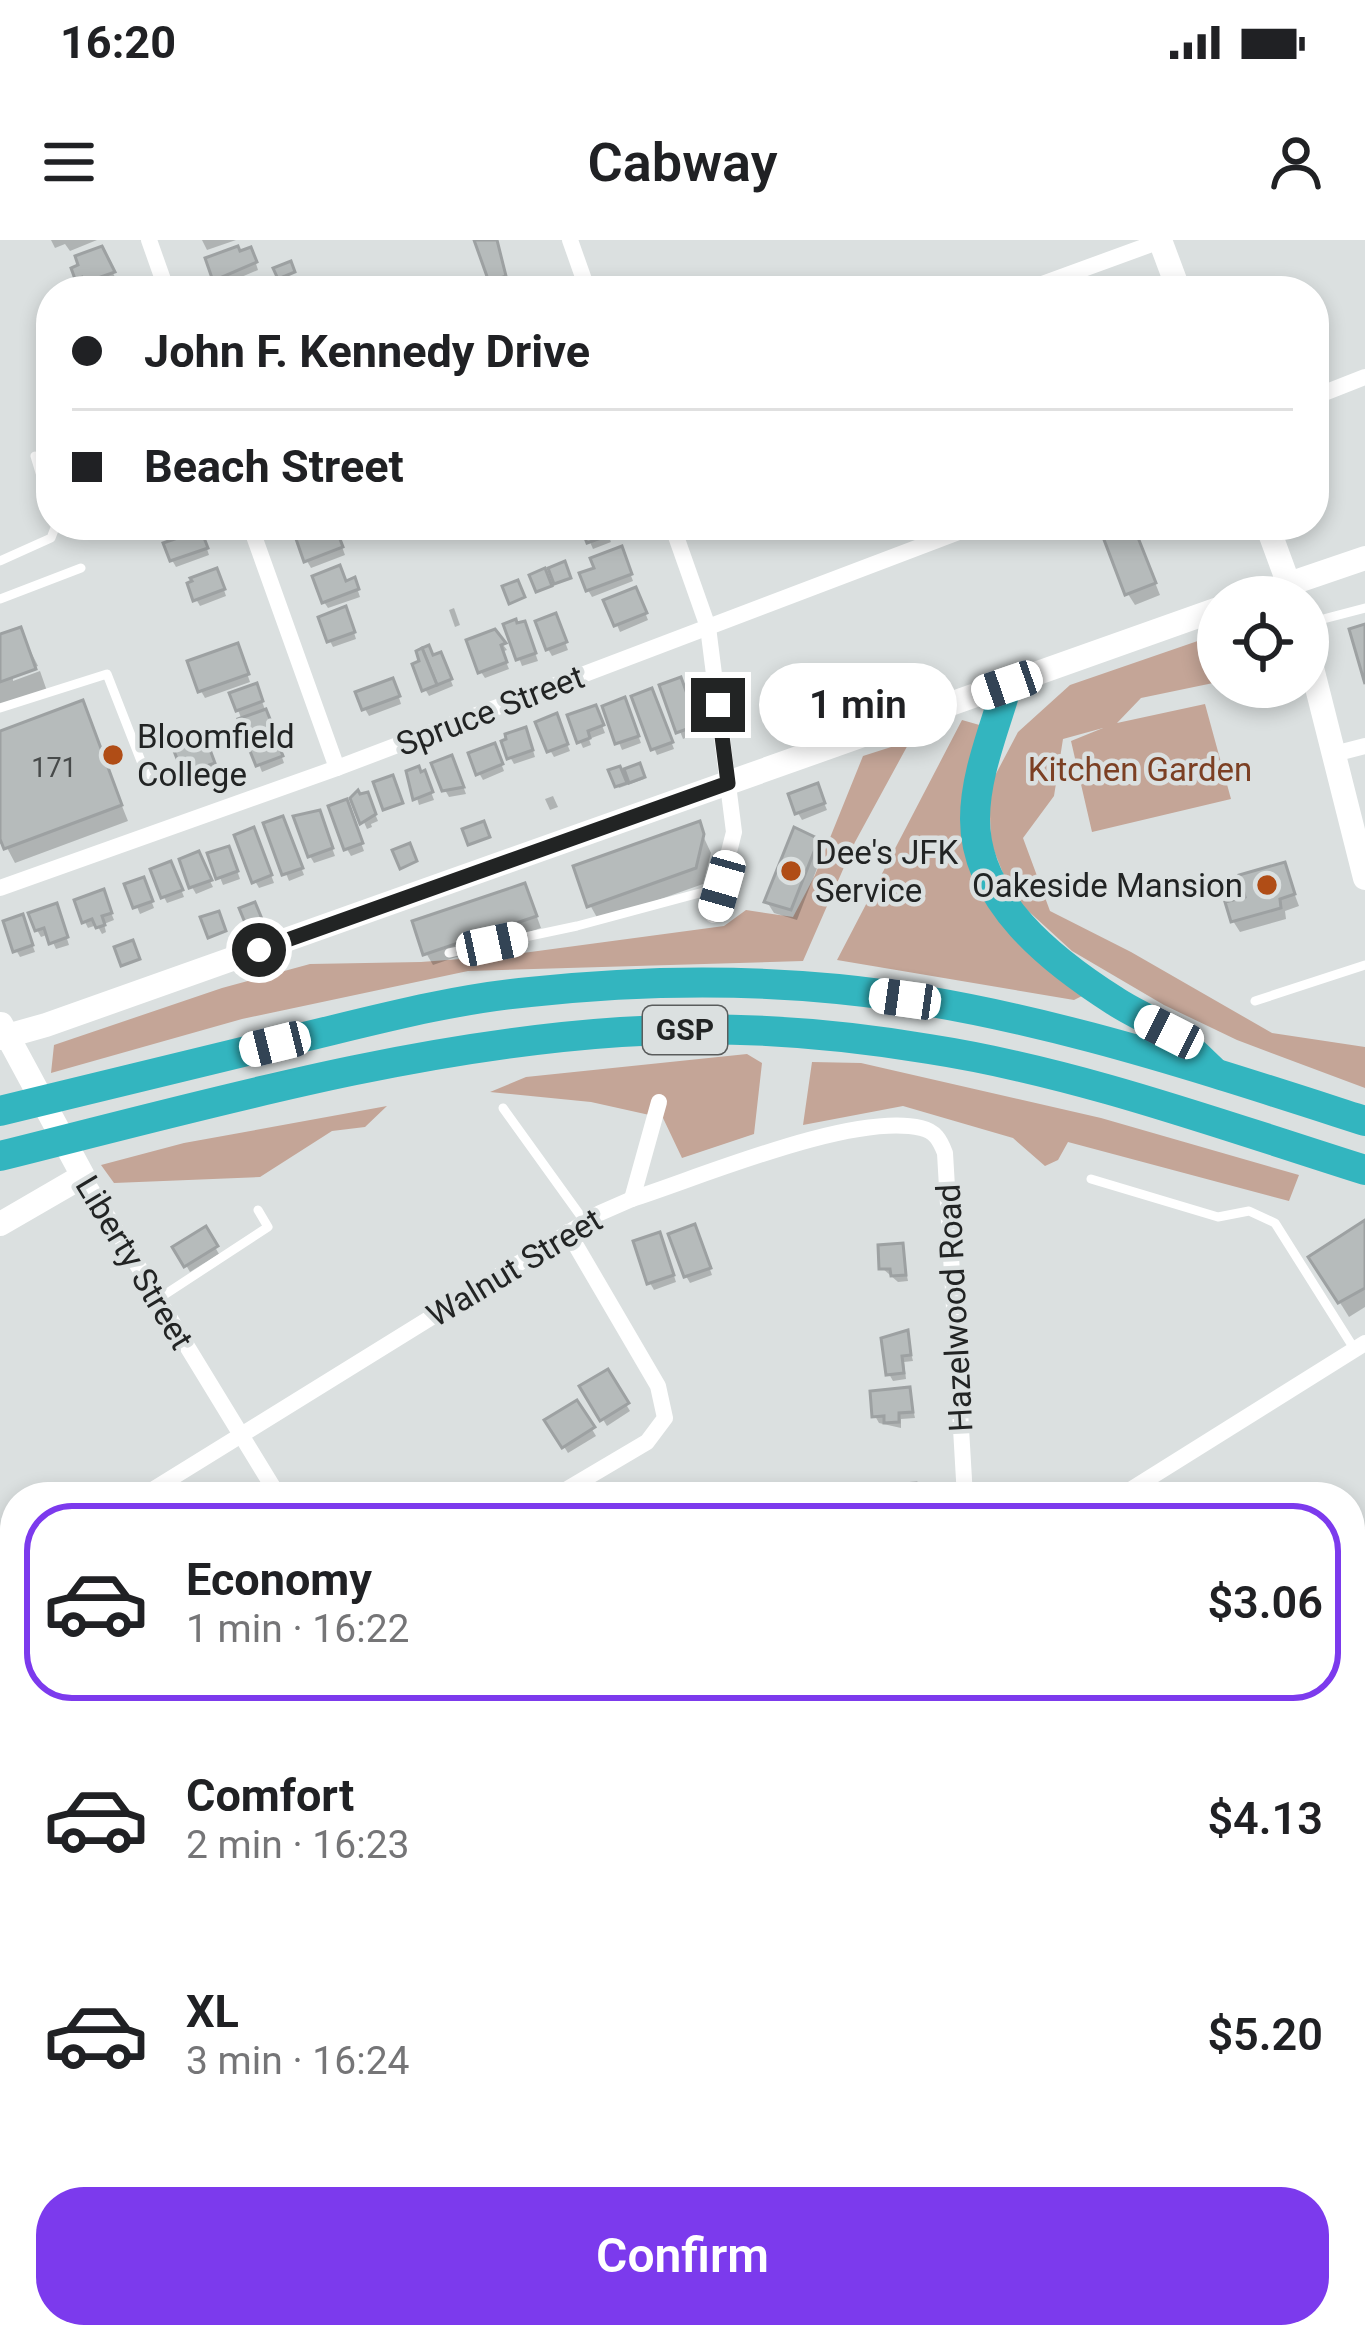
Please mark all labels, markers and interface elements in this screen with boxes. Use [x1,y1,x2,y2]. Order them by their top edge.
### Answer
text: 16:20 [60,16,176,69]
icon: menu [36,129,102,195]
icon: person [1263,129,1329,195]
text: Cabway [588,131,777,194]
text: John F. Kennedy Drive [144,325,590,378]
text: Beach Street [144,440,404,493]
map controls [1197,576,1329,708]
button: locate [1197,576,1329,708]
car [967,656,1047,714]
street label: Spruce Street [391,657,589,764]
callout: 1 min [760,663,958,747]
route end [691,678,745,732]
text: 1 min [809,682,907,728]
place label: Bloomfield College [137,717,295,794]
marker: Bloomfield College [100,742,126,768]
park label: Kitchen Garden [1028,750,1252,789]
house number: 171 [31,752,77,784]
place label: Dee's JFK Service [815,833,959,910]
car [695,846,749,926]
marker: Dee's JFK Service [778,858,804,884]
place label: Oakeside Mansion [972,866,1243,905]
marker: Oakeside Mansion [1254,872,1280,898]
car [453,919,531,969]
route start [232,923,286,977]
car [867,976,943,1022]
car [1129,1000,1209,1064]
road number: GSP [643,1006,727,1054]
car [236,1018,314,1070]
street label: Liberty Street [68,1168,202,1356]
street label: Hazelwood Road [929,1183,980,1433]
street label: Walnut Street [420,1200,609,1335]
icon: car [42,1548,150,1656]
text: Economy [186,1553,372,1606]
text: $3.06 [1207,1576,1323,1629]
text: 1 min · 16:22 [186,1606,409,1652]
icon: car [42,1764,150,1872]
text: Comfort [186,1769,354,1822]
text: $4.13 [1207,1792,1323,1845]
text: 2 min · 16:23 [186,1822,409,1868]
icon: car [42,1980,150,2088]
text: XL [186,1985,239,2038]
text: $5.20 [1207,2008,1323,2061]
text: 3 min · 16:24 [186,2038,409,2084]
button: Confirm [36,2187,1329,2325]

